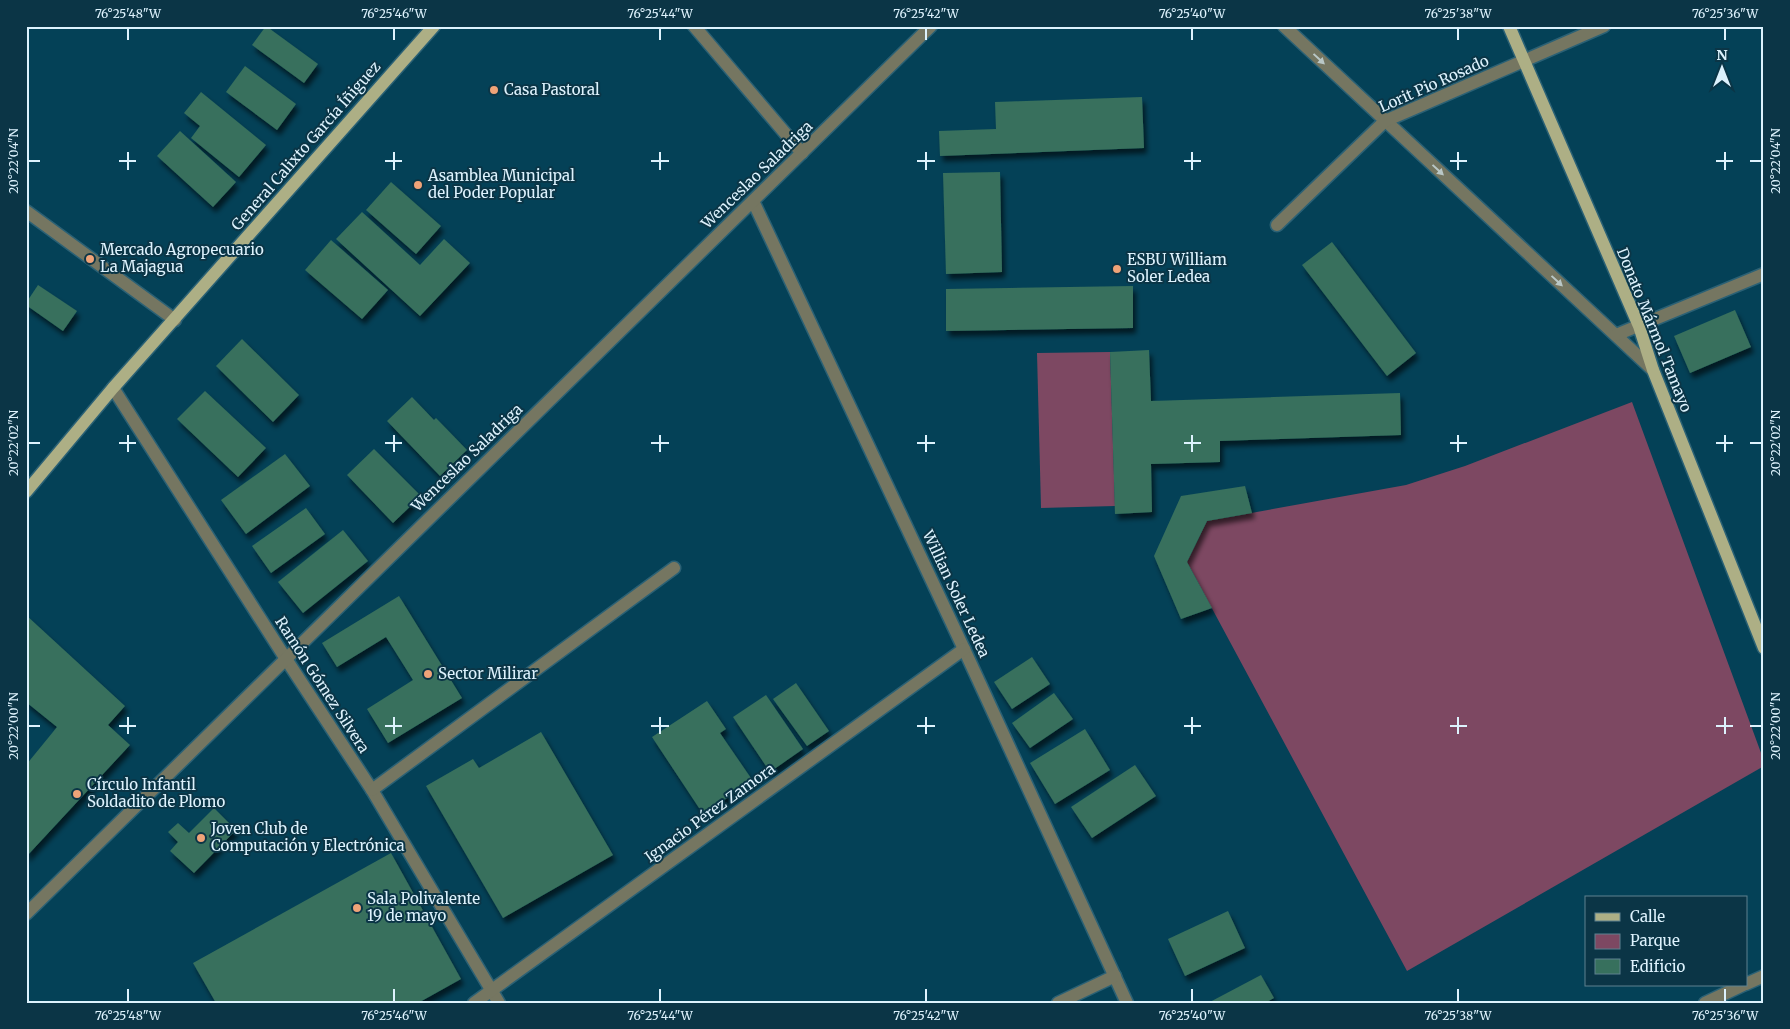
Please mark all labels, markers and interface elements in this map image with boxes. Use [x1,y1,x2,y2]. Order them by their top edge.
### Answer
text: 76°25'48"W [95,6,162,21]
text: 76°25'46"W [361,6,428,21]
text: 76°25'44"W [627,6,694,21]
text: 76°25'42"W [893,6,960,21]
text: 76°25'40"W [1159,6,1226,21]
text: 76°25'38"W [1425,6,1492,21]
text: 76°25'36"W [1692,6,1759,21]
north arrow [1698,42,1748,92]
text: N [1716,46,1728,64]
street label: Lorit Pio Rosado [1376,51,1492,116]
one-way arrow [1313,54,1326,65]
street label: General Calixto García Íñiguez [226,57,384,234]
place label: Casa Pastoral [504,80,600,99]
marker: Casa Pastoral [488,84,500,96]
street label: Wenceslao Saladriga [696,117,816,233]
text: 20°22'04"N [6,127,21,194]
text: 20°22'04"N [1768,127,1783,194]
one-way arrow [1432,164,1444,176]
place label: Asamblea Municipal del Poder Popular [427,166,575,202]
marker: Asamblea Municipal del Poder Popular [412,179,424,191]
place label: Mercado Agropecuario La Majagua [100,240,264,276]
street label: Donato Mármol Tamayo [1613,245,1696,415]
place label: ESBU William Soler Ledea [1127,250,1227,286]
marker: Mercado Agropecuario La Majagua [84,253,96,265]
marker: ESBU William Soler Ledea [1111,263,1123,275]
one-way arrow [1551,275,1563,287]
street label: Wenceslao Saladriga [406,400,526,516]
text: 20°22'02"N [6,409,21,476]
text: 20°22'02"N [1768,409,1783,476]
street label: Willian Soler Ledea [918,526,994,661]
street label: Ramón Gómez Silvera [271,613,374,757]
place label: Sector Milirar [438,664,538,683]
marker: Sector Milirar [422,668,434,680]
text: 20°22'00"N [6,692,21,760]
text: 20°22'00"N [1768,692,1783,760]
street label: Ignacio Pérez Zamora [641,759,779,866]
place label: Círculo Infantil Soldadito de Plomo [87,775,225,811]
marker: Círculo Infantil Soldadito de Plomo [71,788,83,800]
place label: Joven Club de Computación y Electrónica [210,819,405,855]
marker: Joven Club de Computación y Electrónica [195,832,207,844]
place label: Sala Polivalente 19 de mayo [367,889,480,925]
legend [1585,896,1748,986]
marker: Sala Polivalente 19 de mayo [351,902,363,914]
text: Calle [1630,907,1665,926]
text: Parque [1630,931,1680,950]
text: Edificio [1630,957,1686,976]
text: 76°25'48"W [95,1008,162,1023]
text: 76°25'46"W [361,1008,428,1023]
text: 76°25'44"W [627,1008,694,1023]
text: 76°25'42"W [893,1008,960,1023]
text: 76°25'40"W [1159,1008,1226,1023]
text: 76°25'38"W [1425,1008,1492,1023]
text: 76°25'36"W [1692,1008,1759,1023]

